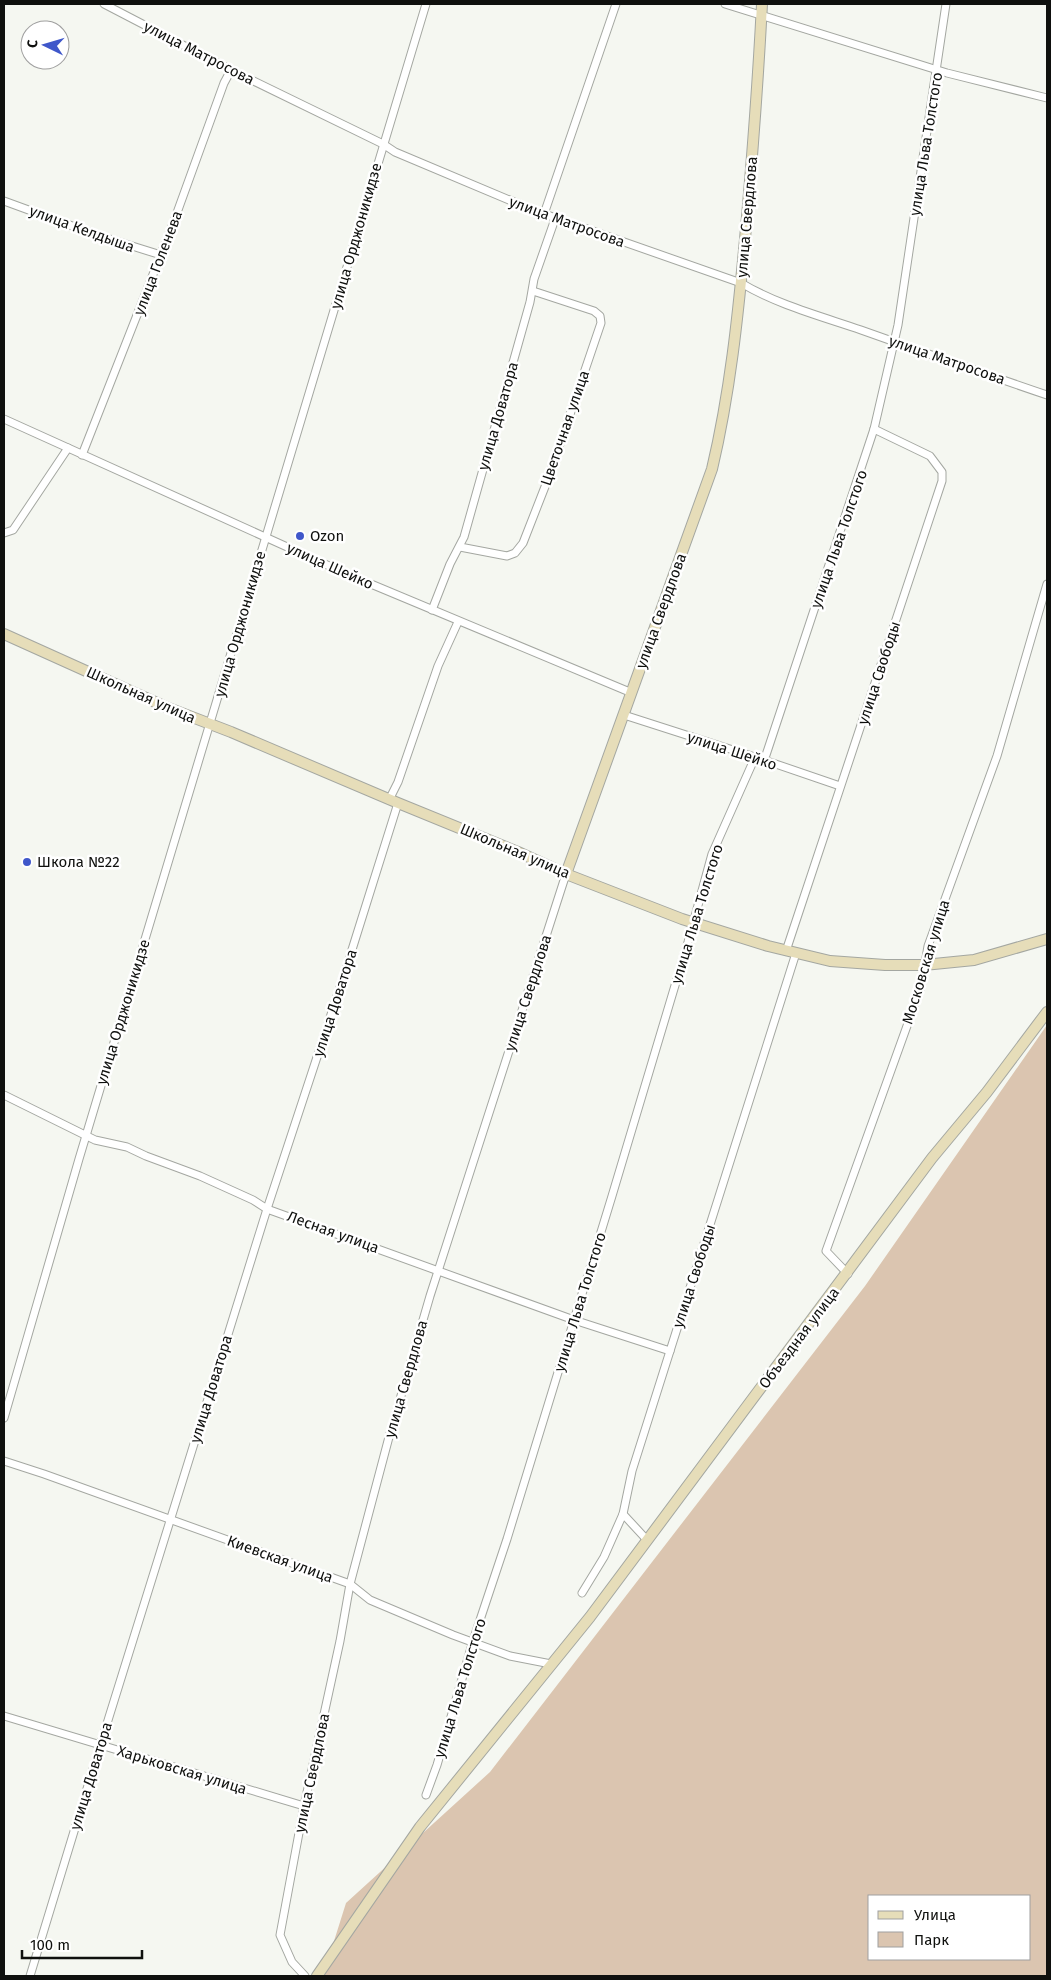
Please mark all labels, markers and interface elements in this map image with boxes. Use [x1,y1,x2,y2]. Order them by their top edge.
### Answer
street label: улица Матросова [141,17,257,89]
north arrow [20,20,70,70]
text: С [24,39,41,49]
street label: улица Льва Толстого [906,71,946,217]
street label: улица Свердлова [733,156,761,278]
street label: улица Орджоникидзе [326,161,386,311]
street label: улица Матросова [507,193,627,251]
street label: улица Келдыша [27,202,137,256]
street label: улица Голенева [130,208,186,318]
street label: улица Матросова [886,332,1008,388]
street label: улица Доватора [474,360,522,472]
street label: Цветочная улица [537,368,593,488]
street label: улица Льва Толстого [807,467,871,611]
place label: Ozon [310,527,344,545]
marker: Ozon [294,530,306,542]
street label: улица Шейко [284,539,376,593]
street label: улица Орджоникидзе [210,549,270,699]
street label: улица Свердлова [632,551,690,671]
street label: улица Свободы [854,619,904,727]
street label: Школьная улица [84,663,198,727]
street label: улица Шейко [685,728,779,774]
street label: Школьная улица [457,820,573,882]
street label: улица Льва Толстого [667,842,727,986]
place label: Школа №22 [37,853,120,871]
marker: Школа №22 [21,856,33,868]
street label: Московская улица [898,898,954,1026]
street label: улица Свердлова [501,932,555,1054]
street label: улица Орджоникидзе [92,937,154,1087]
street label: улица Доватора [309,947,361,1059]
street label: Лесная улица [285,1207,381,1257]
street label: улица Свободы [669,1222,719,1330]
street label: улица Льва Толстого [550,1230,610,1374]
street label: Объездная улица [755,1284,843,1392]
street label: улица Свердлова [381,1318,431,1440]
street label: улица Доватора [186,1333,236,1445]
street label: Киевская улица [225,1532,335,1586]
street label: улица Льва Толстого [430,1616,490,1760]
street label: улица Свердлова [291,1712,333,1834]
street label: улица Доватора [66,1720,116,1832]
street label: Харьковская улица [115,1742,249,1798]
legend [868,1895,1031,1960]
text: Улица [914,1906,956,1924]
scale bar [22,1928,142,1960]
text: Парк [914,1931,949,1949]
text: 100 m [30,1936,70,1954]

